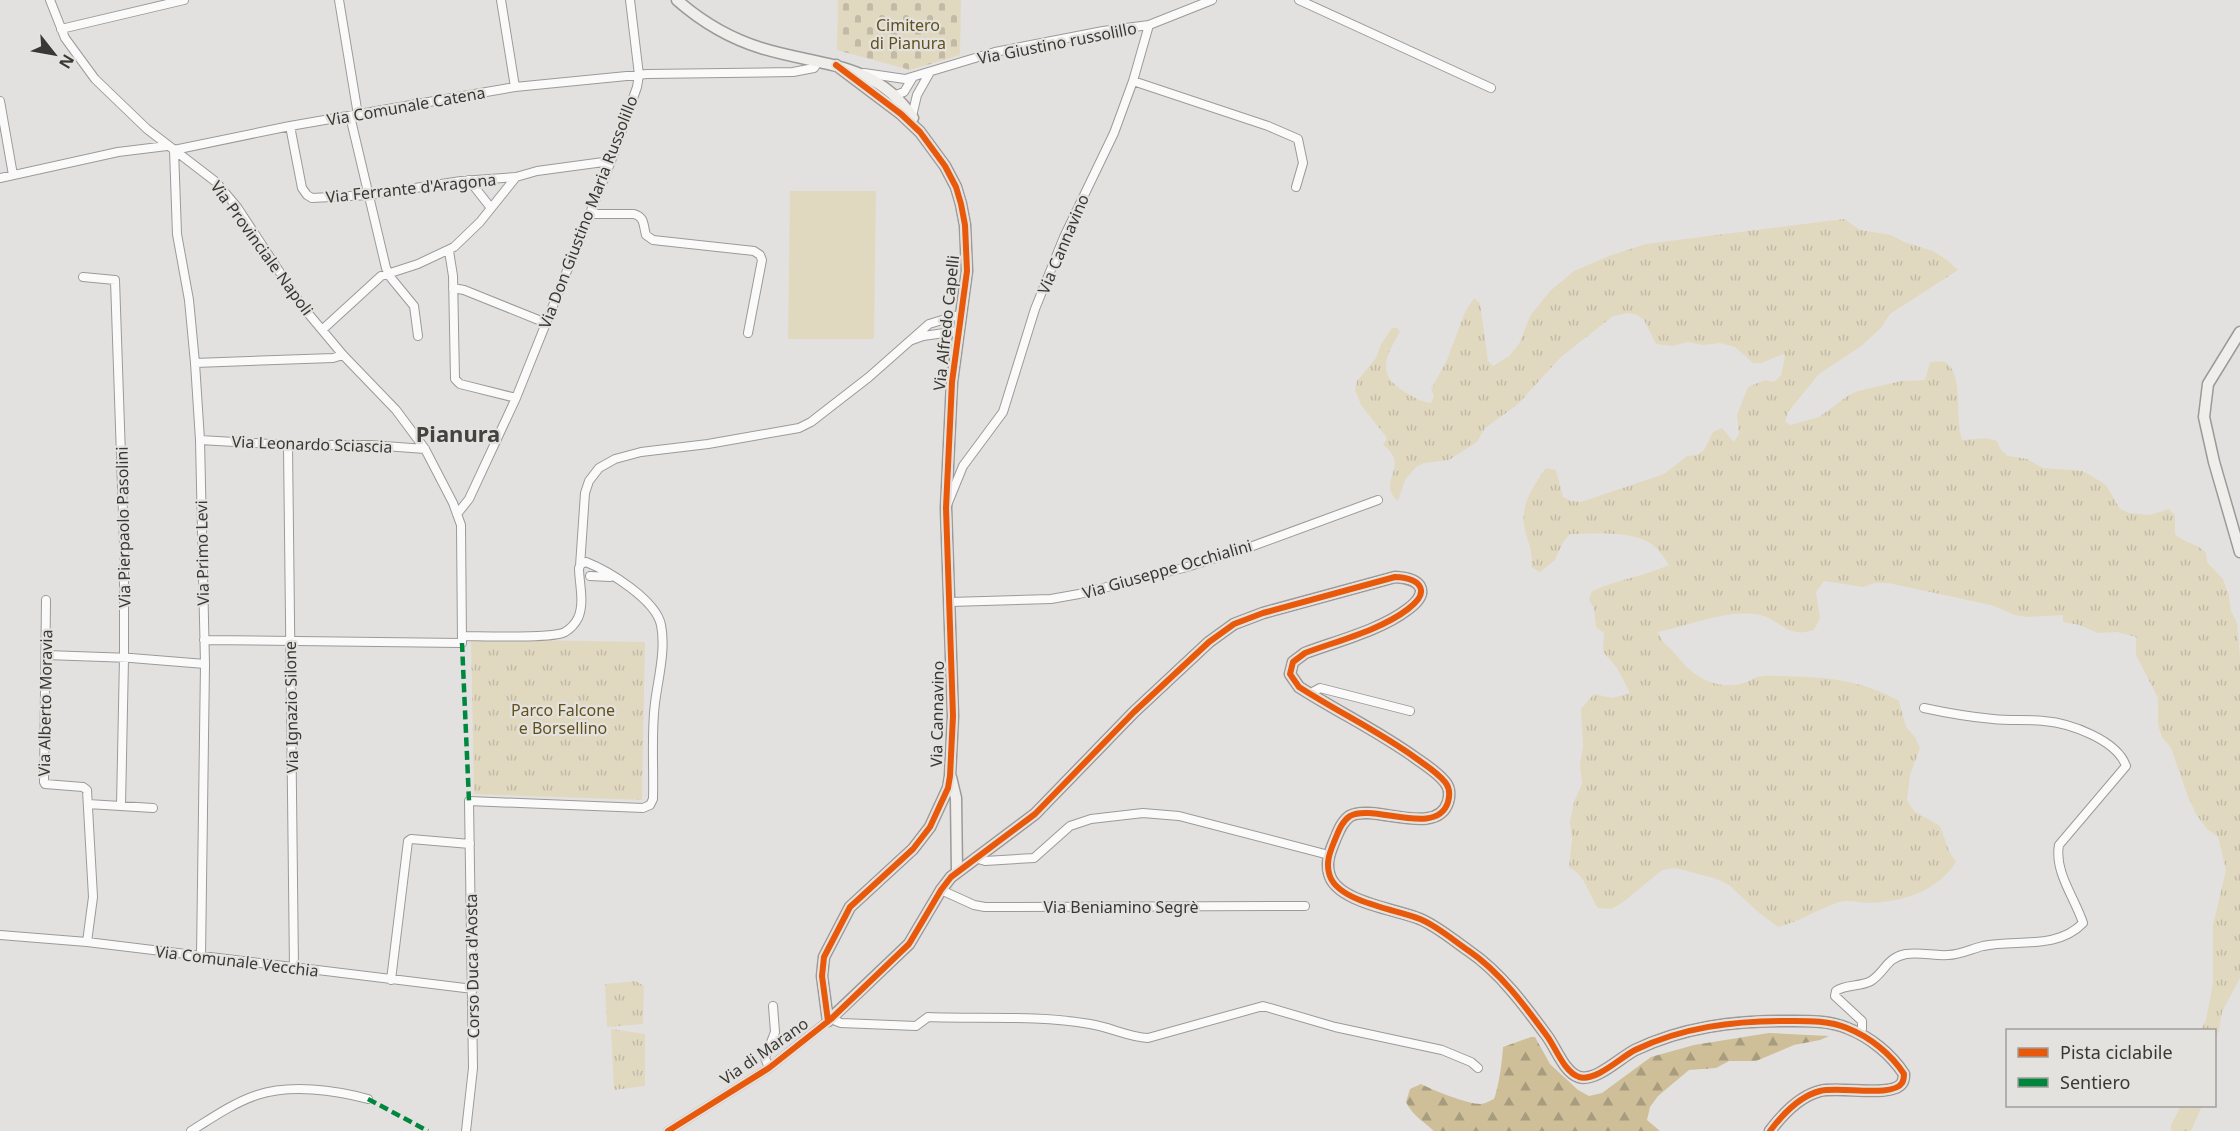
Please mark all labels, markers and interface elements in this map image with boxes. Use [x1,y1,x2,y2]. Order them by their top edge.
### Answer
park label: Cimitero di Pianura [870,14,946,54]
street label: Via Giustino russolillo [976,17,1138,69]
north arrow [24,24,84,84]
text: N [54,50,80,73]
street label: Via Comunale Catena [325,81,487,131]
street label: Via Don Giustino Maria Russolillo [533,92,643,332]
street label: Via Ferrante d'Aragona [325,168,497,208]
street label: Via Provinciale Napoli [206,176,318,320]
street label: Via Cannavino [1032,191,1094,297]
street label: Via Alfredo Capelli [928,254,964,392]
district label: Pianura [416,418,500,448]
street label: Via Leonardo Sciascia [231,430,393,458]
street label: Via Pierpaolo Pasolini [111,446,135,608]
street label: Via Primo Levi [190,500,214,606]
street label: Via Giuseppe Occhialini [1080,534,1254,604]
street label: Via Alberto Moravia [33,629,57,777]
street label: Via Ignazio Silone [279,641,303,773]
street label: Via Cannavino [925,661,949,767]
park label: Parco Falcone e Borsellino [511,699,615,739]
street label: Corso Duca d'Aosta [460,893,484,1039]
street label: Via Beniamino Segrè [1043,896,1199,918]
street label: Via Comunale Vecchia [154,940,320,982]
street label: Via di Marano [715,1012,813,1090]
legend [2006,1029,2216,1107]
text: Pista ciclabile [2060,1040,2173,1064]
text: Sentiero [2060,1070,2130,1094]

